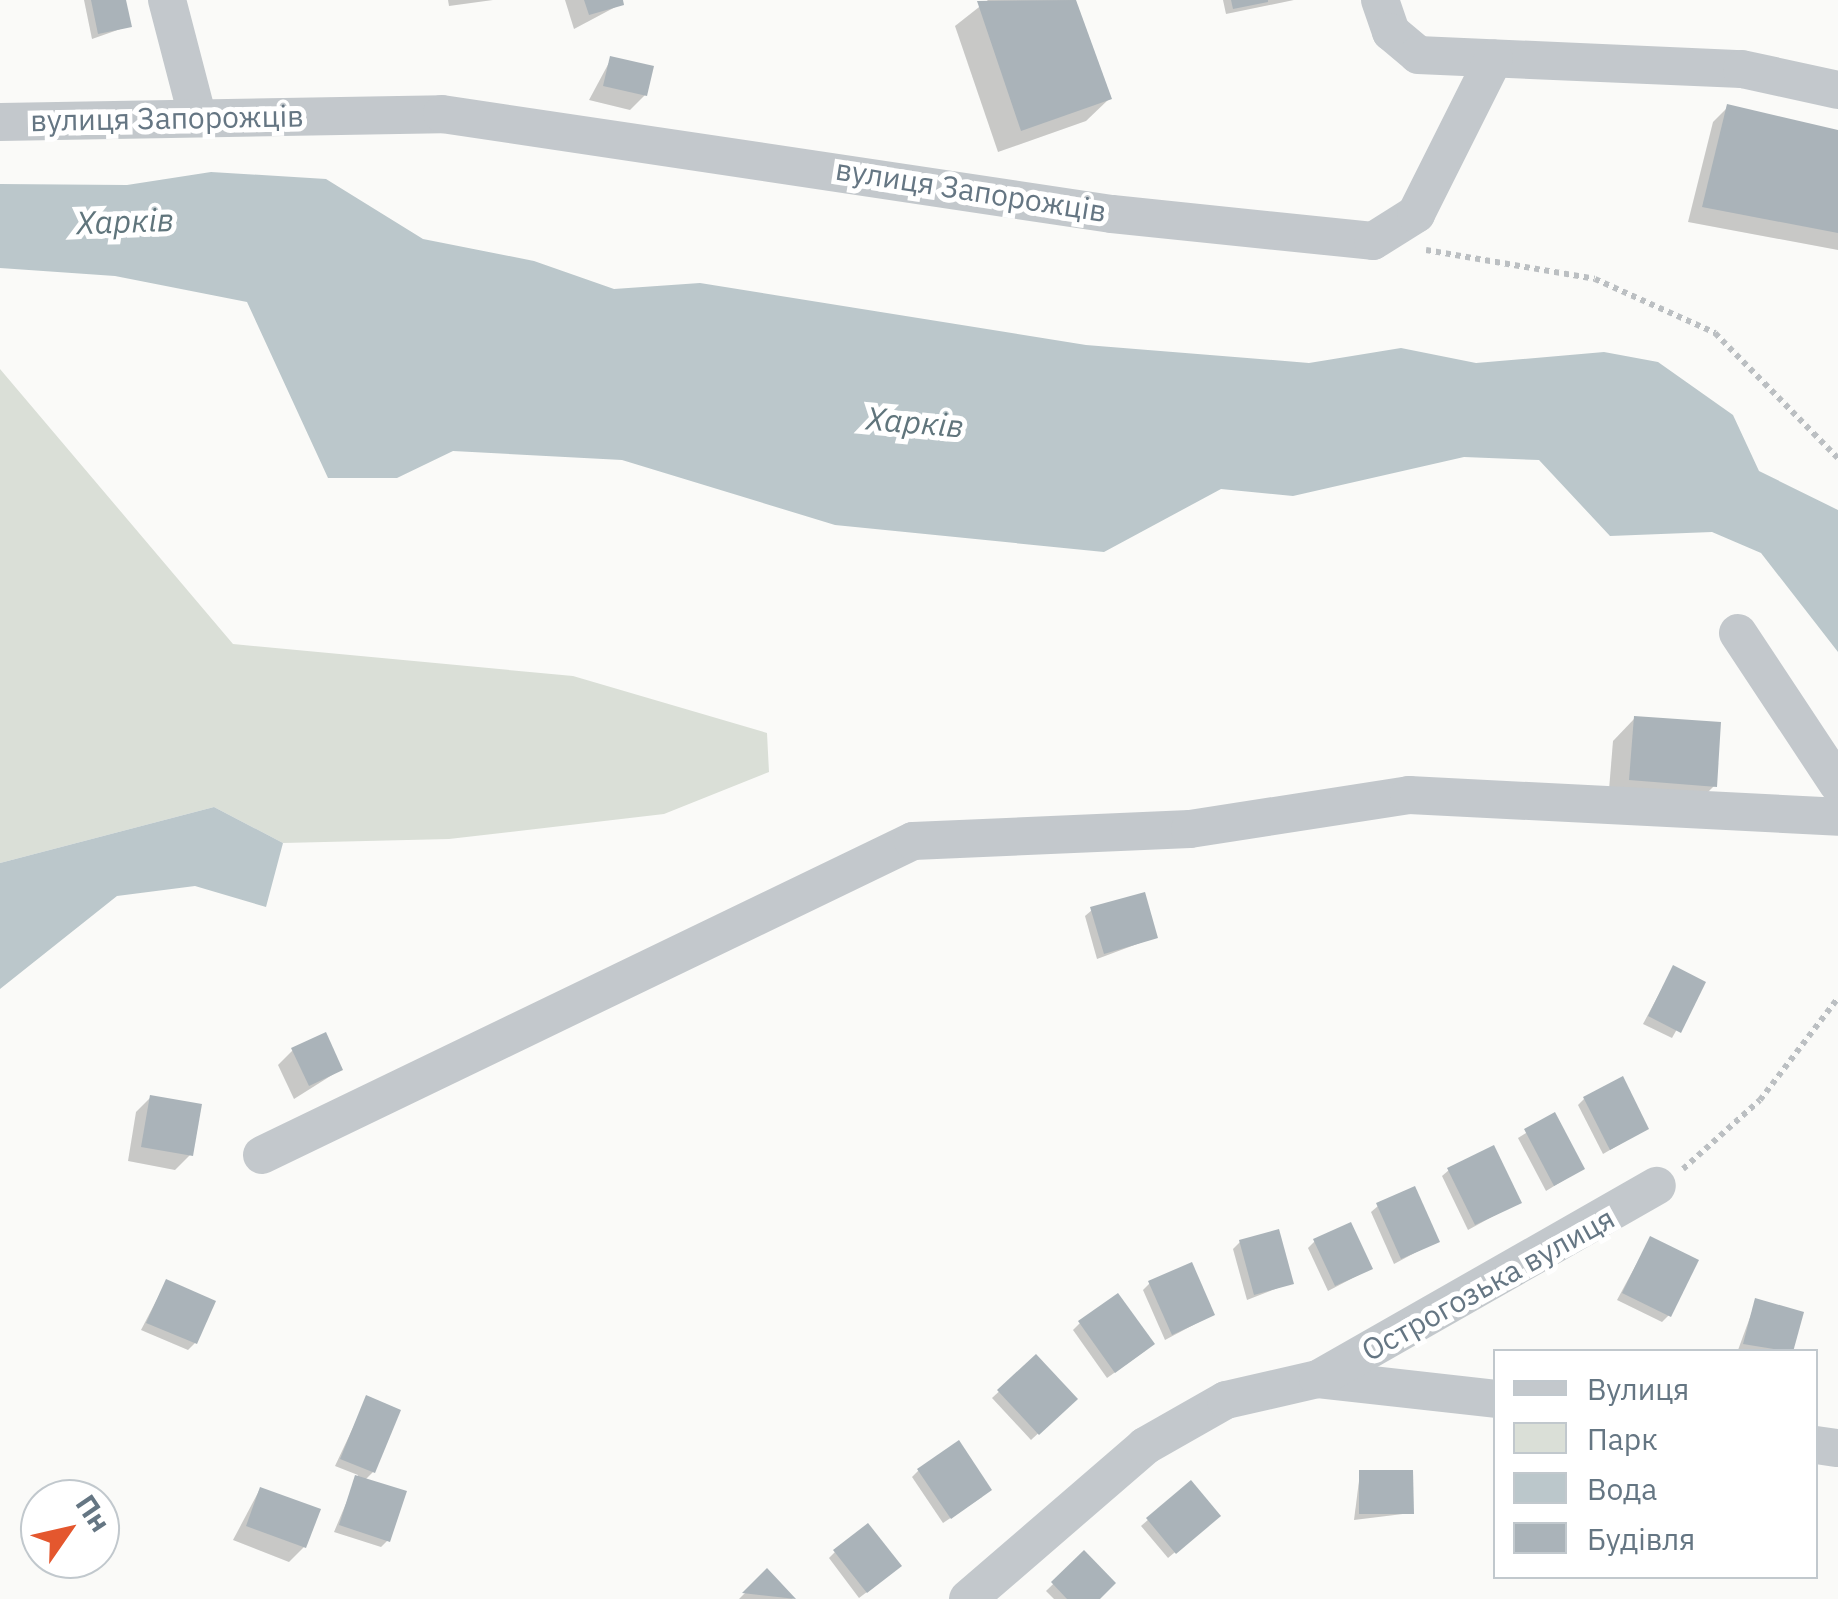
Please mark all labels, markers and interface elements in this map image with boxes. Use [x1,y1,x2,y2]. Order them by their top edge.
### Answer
street label: вулиця Запорожців [30,98,304,138]
street label: вулиця Запорожців [833,151,1109,229]
water label: Харків [76,200,174,242]
water label: Харків [865,399,965,445]
street label: Острогозька вулиця [1355,1200,1621,1368]
legend [1493,1349,1818,1579]
text: Вулиця [1587,1369,1689,1408]
text: Парк [1587,1419,1658,1458]
text: Вода [1587,1469,1657,1508]
north arrow [20,1479,120,1579]
text: Пн [68,1487,119,1539]
text: Будівля [1587,1519,1695,1558]

